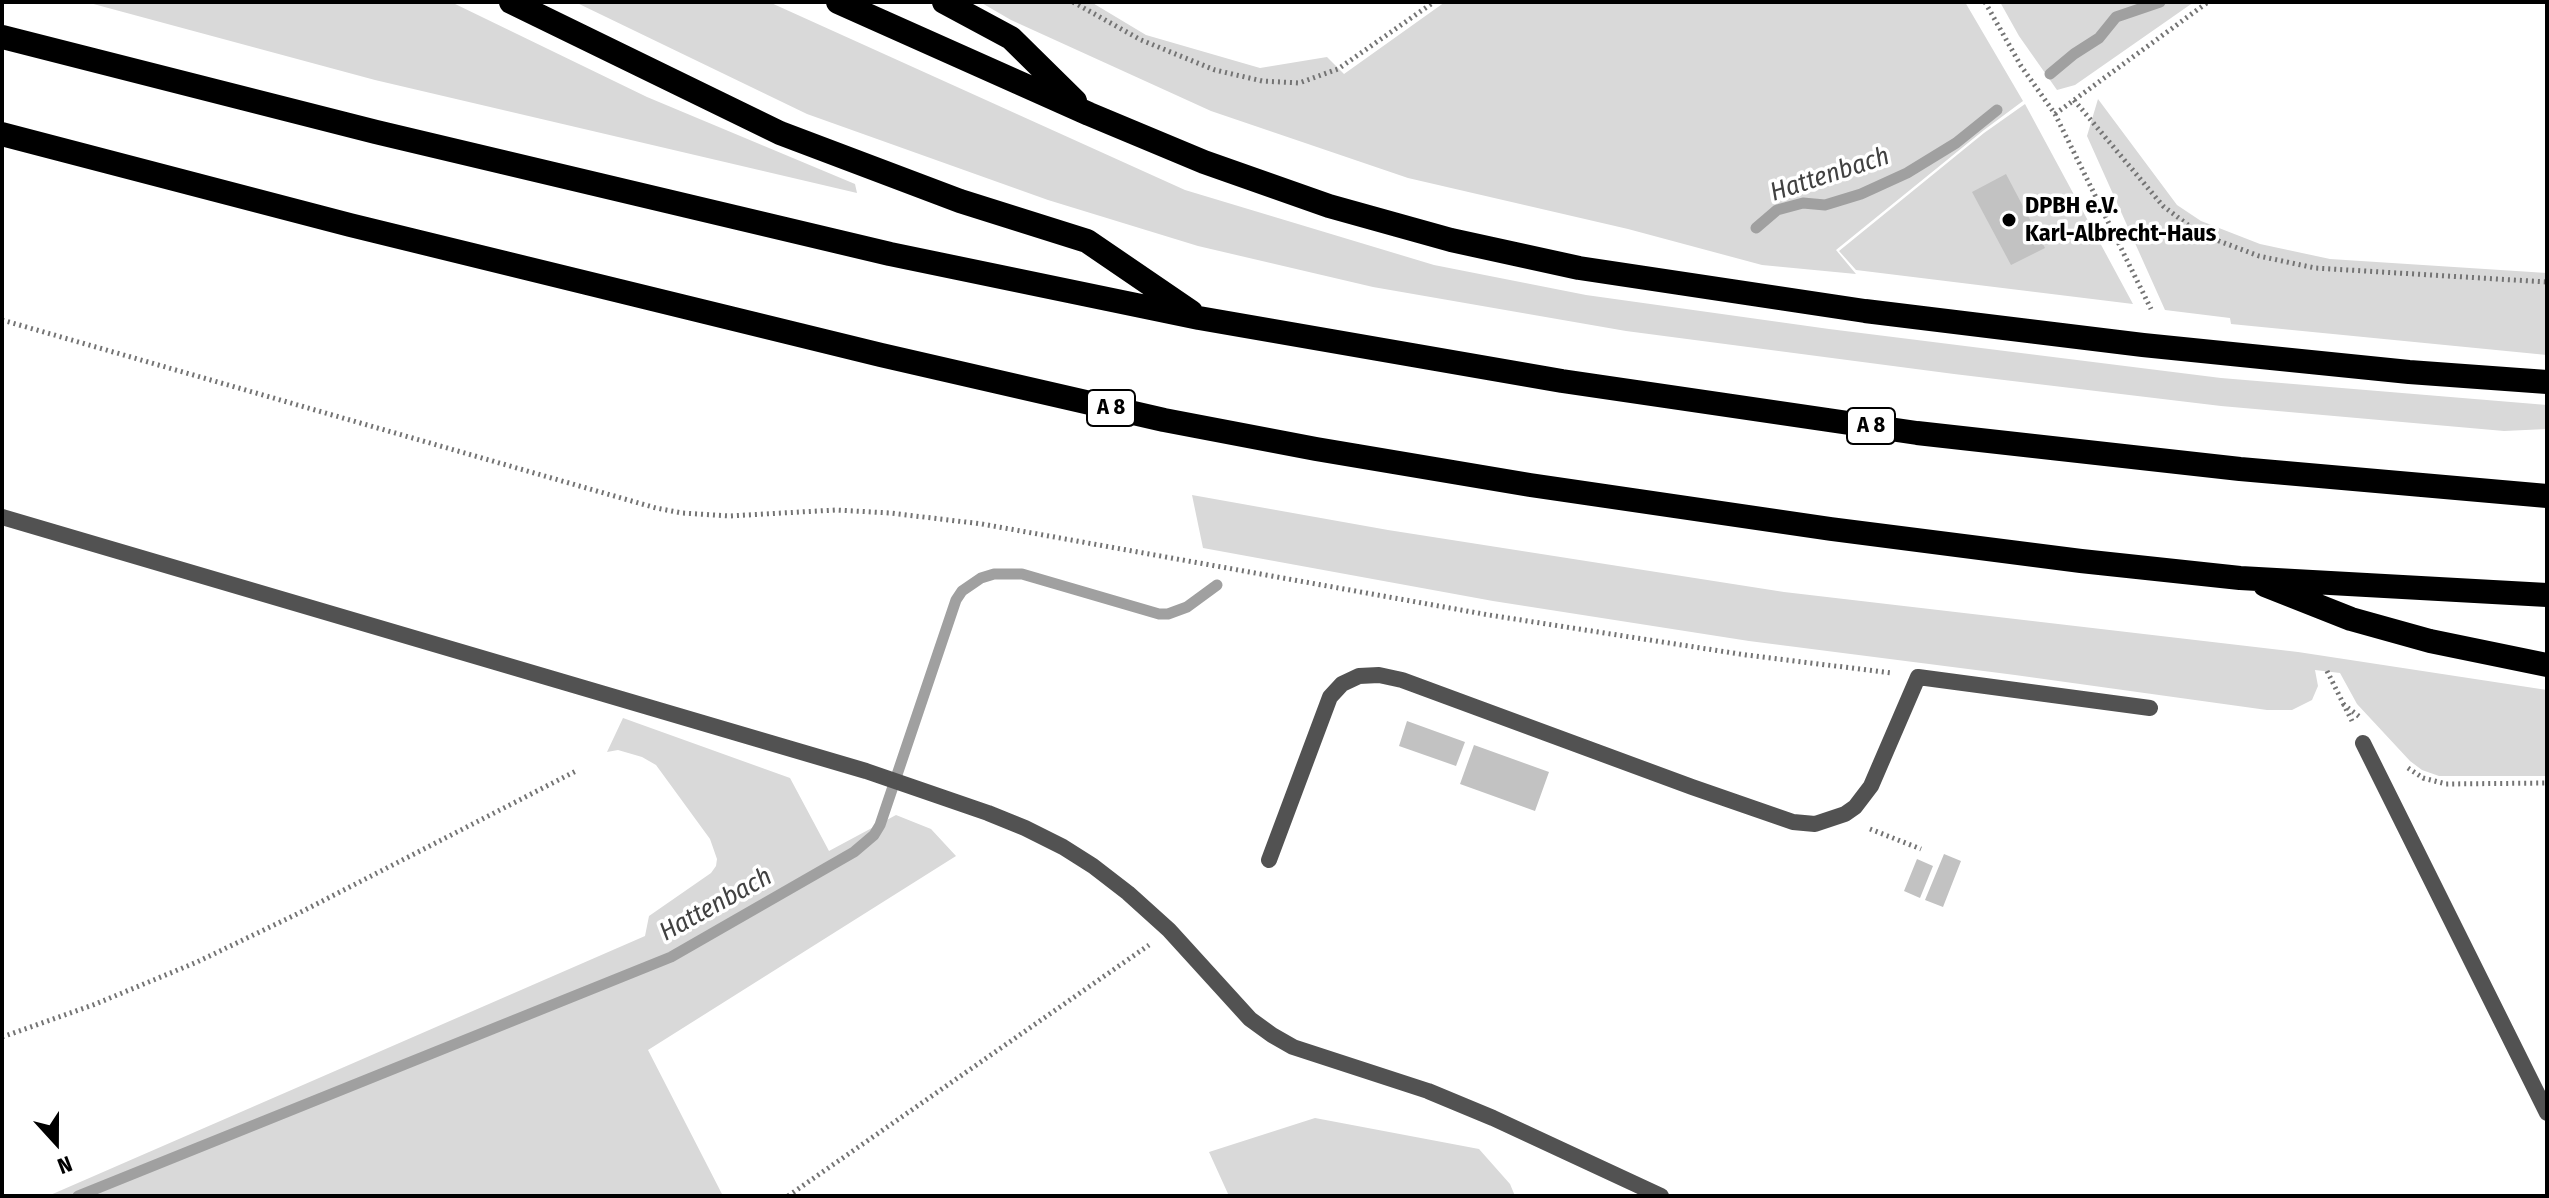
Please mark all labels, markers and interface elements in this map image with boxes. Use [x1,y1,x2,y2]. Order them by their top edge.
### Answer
water label: Hattenbach [1766,141,1894,209]
place label: DPBH e.V. Karl-Albrecht-Haus [2025,192,2216,248]
marker: DPBH e.V. Karl-Albrecht-Haus [2000,211,2018,229]
road number: A 8 [1087,390,1135,426]
road number: A 8 [1847,408,1895,444]
water label: Hattenbach [654,861,778,949]
north arrow [16,1102,96,1182]
text: N [54,1150,76,1180]

